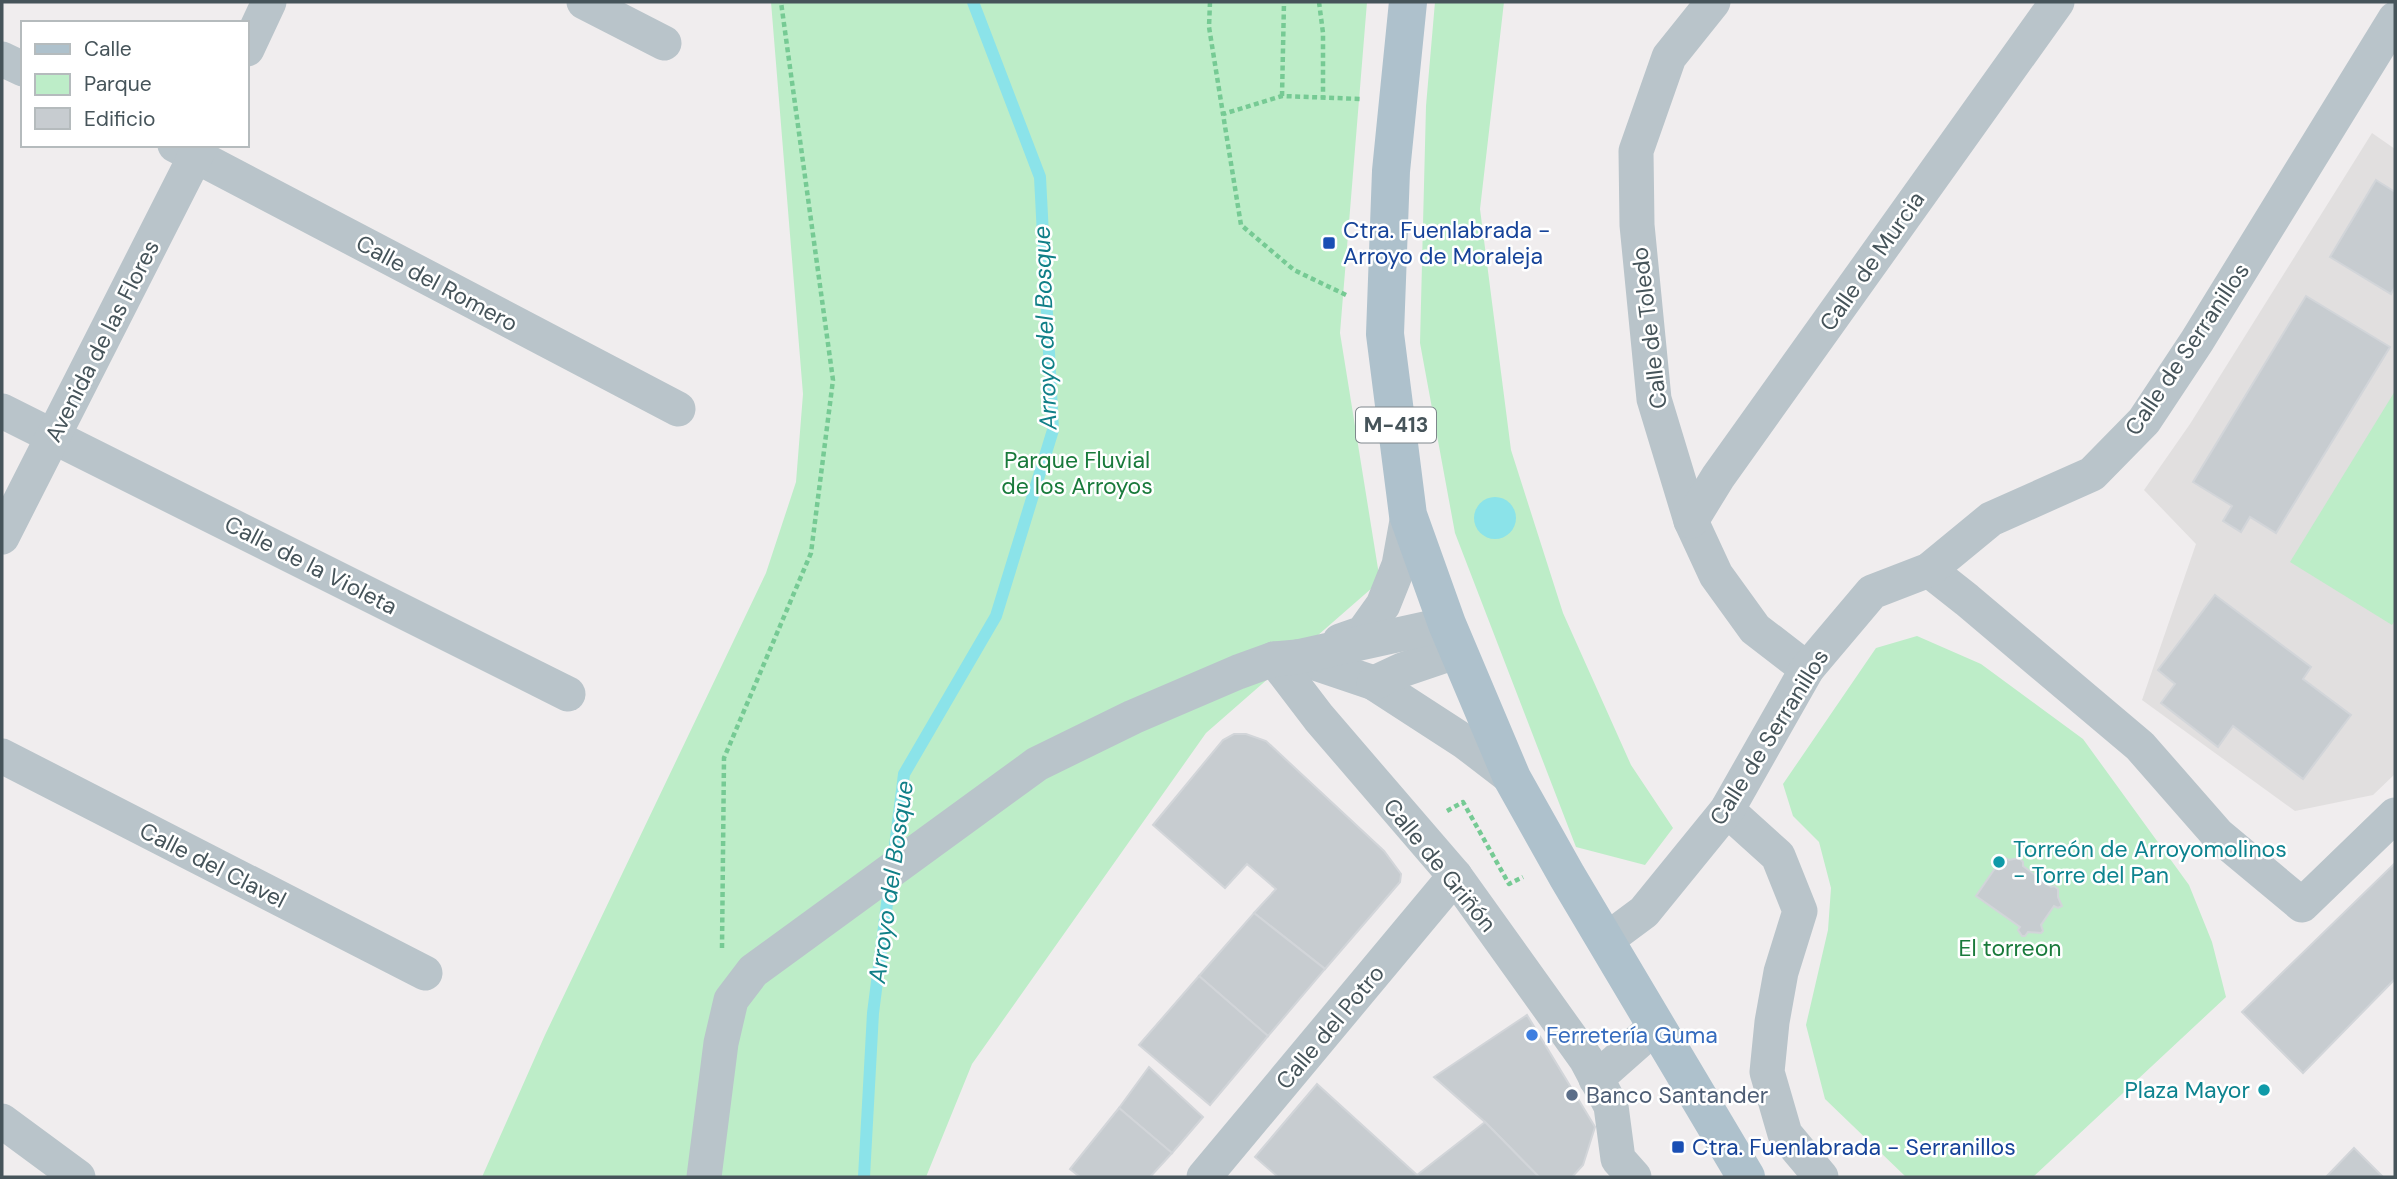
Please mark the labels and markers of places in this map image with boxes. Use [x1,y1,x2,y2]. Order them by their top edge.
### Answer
place label: Ctra. Fuenlabrada - Arroyo de Moraleja [1343,215,1551,271]
marker: Ctra. Fuenlabrada - Arroyo de Moraleja [1321,235,1337,251]
place label: Torreón de Arroyomolinos - Torre del Pan [2013,834,2287,890]
marker: Torreón de Arroyomolinos - Torre del Pan [1991,854,2007,870]
place label: Ferretería Guma [1546,1020,1718,1050]
marker: Ferretería Guma [1524,1027,1540,1043]
place label: Plaza Mayor [2124,1075,2250,1105]
place label: Banco Santander [1586,1080,1768,1110]
marker: Plaza Mayor [2256,1082,2272,1098]
marker: Banco Santander [1564,1087,1580,1103]
place label: Ctra. Fuenlabrada - Serranillos [1692,1132,2016,1162]
marker: Ctra. Fuenlabrada - Serranillos [1670,1139,1686,1155]

